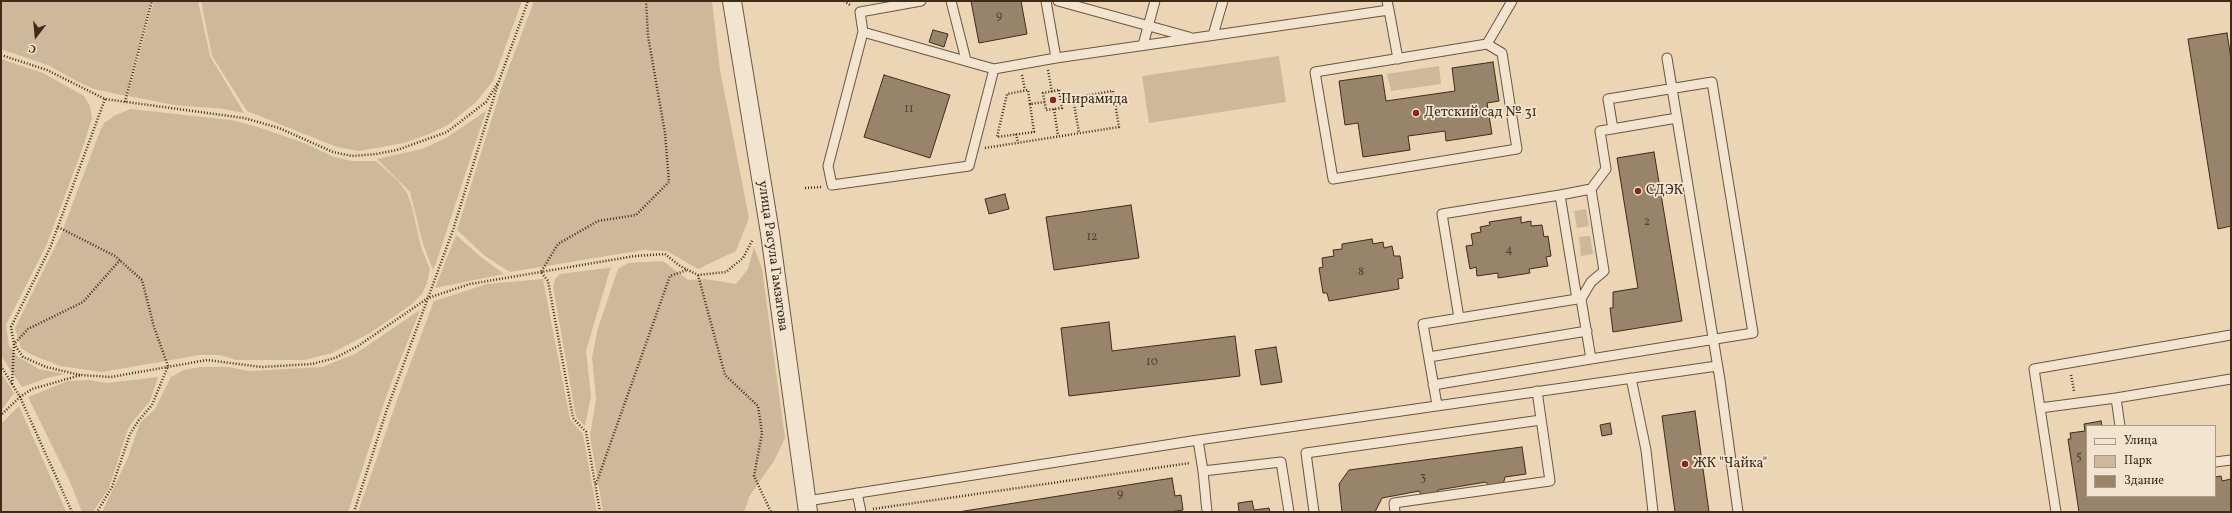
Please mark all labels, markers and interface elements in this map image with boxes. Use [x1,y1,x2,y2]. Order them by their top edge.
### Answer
house number: 9 [996,10,1002,24]
north arrow [16,16,56,56]
text: С [27,40,38,56]
place label: Пирамида [1061,92,1128,108]
marker: Пирамида [1048,95,1058,105]
house number: 11 [904,103,914,117]
place label: Детский сад № 31 [1424,105,1537,121]
marker: Детский сад № 31 [1411,108,1421,118]
street label: улица Расула Гамзатова [753,179,791,333]
place label: СДЭК [1646,183,1683,199]
marker: СДЭК [1633,186,1643,196]
house number: 2 [1644,216,1650,230]
house number: 12 [1086,231,1098,245]
house number: 4 [1505,244,1513,258]
house number: 8 [1358,266,1364,280]
house number: 10 [1146,356,1158,370]
legend [2086,425,2216,497]
text: Улица [2124,433,2157,449]
house number: 5 [2076,451,2082,465]
text: Парк [2124,453,2152,469]
place label: ЖК "Чайка" [1693,456,1767,472]
marker: ЖК "Чайка" [1680,459,1690,469]
house number: 3 [1420,472,1426,486]
text: Здание [2124,473,2164,489]
house number: 9 [1117,488,1123,502]

